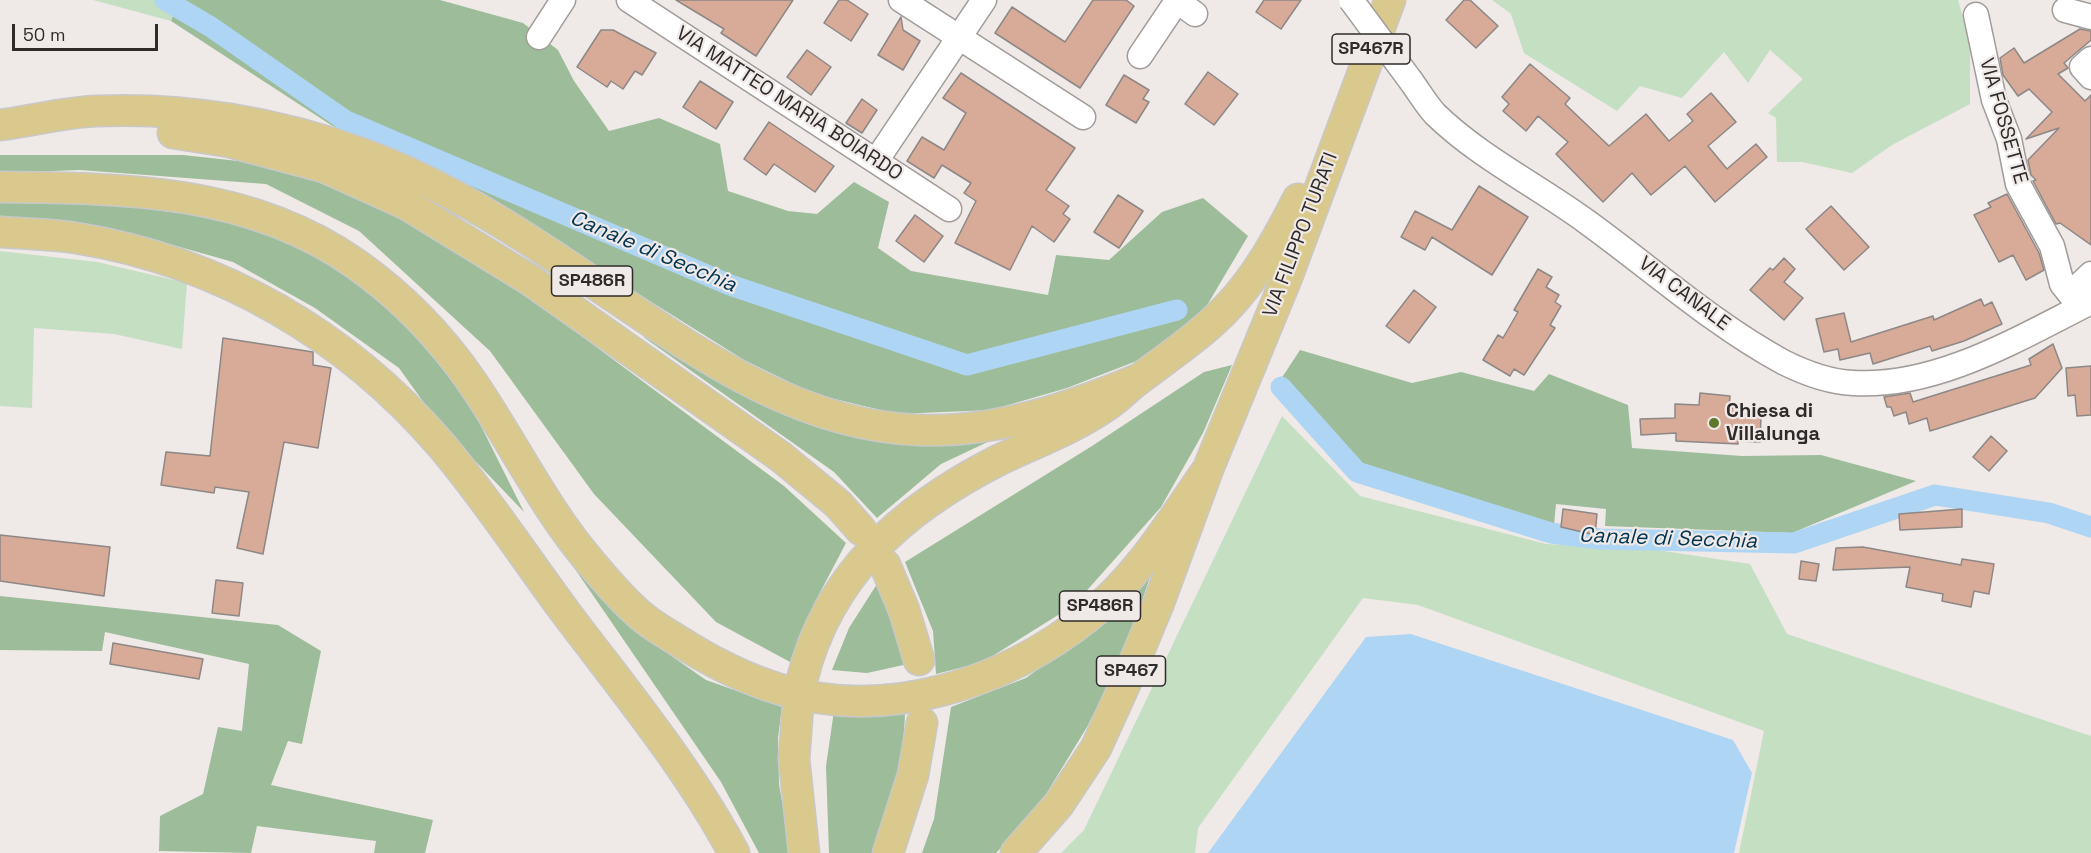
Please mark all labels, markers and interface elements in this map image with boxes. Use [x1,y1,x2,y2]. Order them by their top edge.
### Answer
scale bar [15,12,160,50]
street label: VIA MATTEO MARIA BOIARDO [671,22,907,186]
text: 50 m [23,23,65,46]
road number: SP467R [1332,34,1410,64]
street label: VIA FOSSETTE [1974,55,2032,187]
street label: VIA FILIPPO TURATI [1259,149,1343,321]
water label: Canale di Secchia [566,206,740,298]
street label: VIA CANALE [1634,252,1734,336]
road number: SP486R [552,266,632,296]
place label: Chiesa di Villalunga [1726,400,1820,447]
marker: Chiesa di Villalunga [1707,416,1721,430]
water label: Canale di Secchia [1579,523,1757,555]
road number: SP486R [1060,591,1140,621]
road number: SP467 [1096,656,1166,686]

